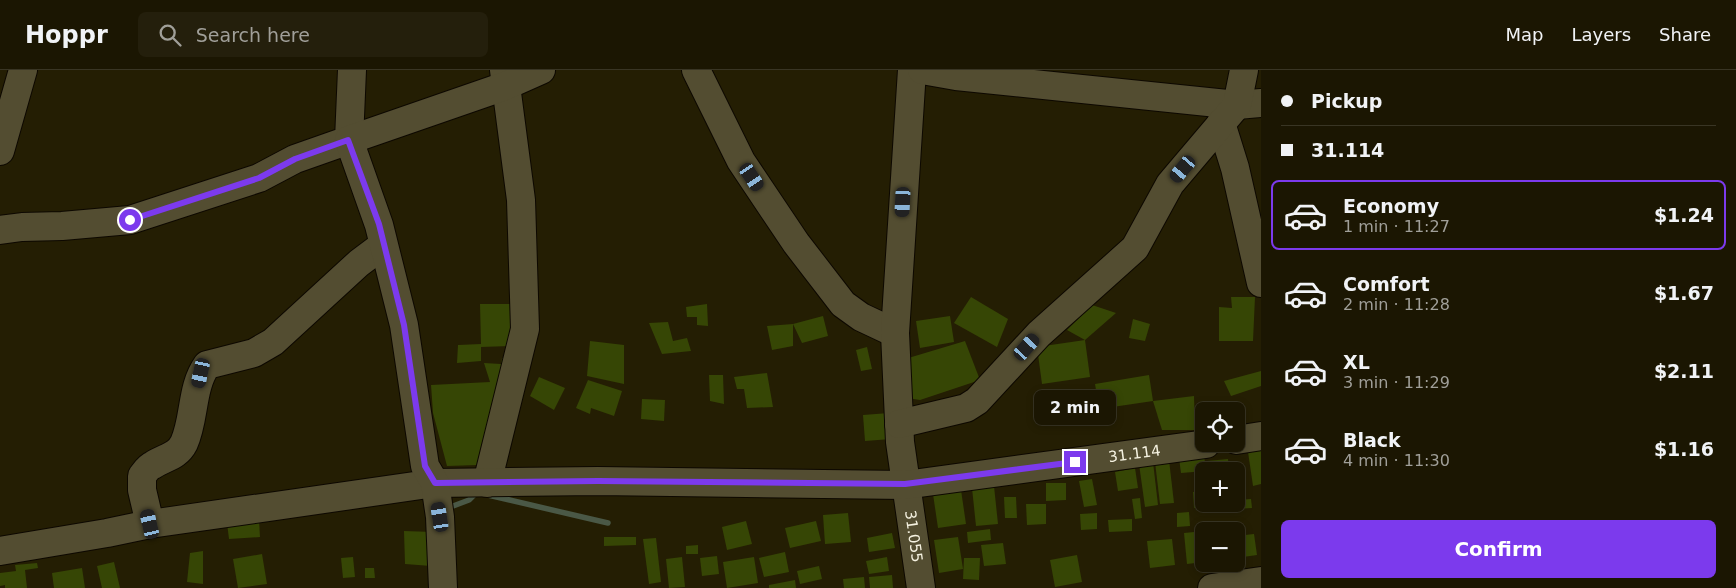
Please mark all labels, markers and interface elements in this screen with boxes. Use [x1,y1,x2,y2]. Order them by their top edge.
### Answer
search box [138,12,488,57]
text: Hoppr [25,21,108,49]
icon: search [156,21,184,49]
text: Search here [196,24,310,46]
text: Map [1505,24,1543,45]
text: Layers [1571,24,1631,45]
text: Share [1659,24,1711,45]
text: Pickup [1311,90,1382,112]
text: 31.114 [1311,139,1384,161]
car [1167,153,1198,185]
car [737,160,766,194]
car [894,187,911,217]
icon: car [1283,193,1328,238]
text: Economy [1343,195,1439,217]
text: $1.24 [1654,204,1714,226]
route start [119,209,141,231]
text: 1 min · 11:27 [1343,217,1450,236]
icon: car [1283,271,1328,316]
text: Comfort [1343,273,1430,295]
text: $1.67 [1654,282,1714,304]
text: 2 min · 11:28 [1343,295,1450,314]
car [1011,331,1042,363]
icon: car [1283,349,1328,394]
text: XL [1343,351,1370,373]
car [190,357,211,389]
text: $2.11 [1654,360,1714,382]
text: 3 min · 11:29 [1343,373,1450,392]
callout: 2 min [1034,390,1116,424]
text: 2 min [1050,398,1100,417]
map controls [1195,402,1245,572]
button: locate [1195,402,1245,452]
icon: car [1283,427,1328,472]
text: Black [1343,429,1401,451]
text: $1.16 [1654,438,1714,460]
street label: 31.114 [1107,441,1162,466]
route end [1064,451,1086,473]
text: 4 min · 11:30 [1343,451,1450,470]
button: + [1195,462,1245,512]
car [430,501,449,533]
car [139,508,160,540]
street label: 31.055 [901,509,926,564]
button: Confirm [1281,520,1716,578]
button: − [1195,522,1245,572]

